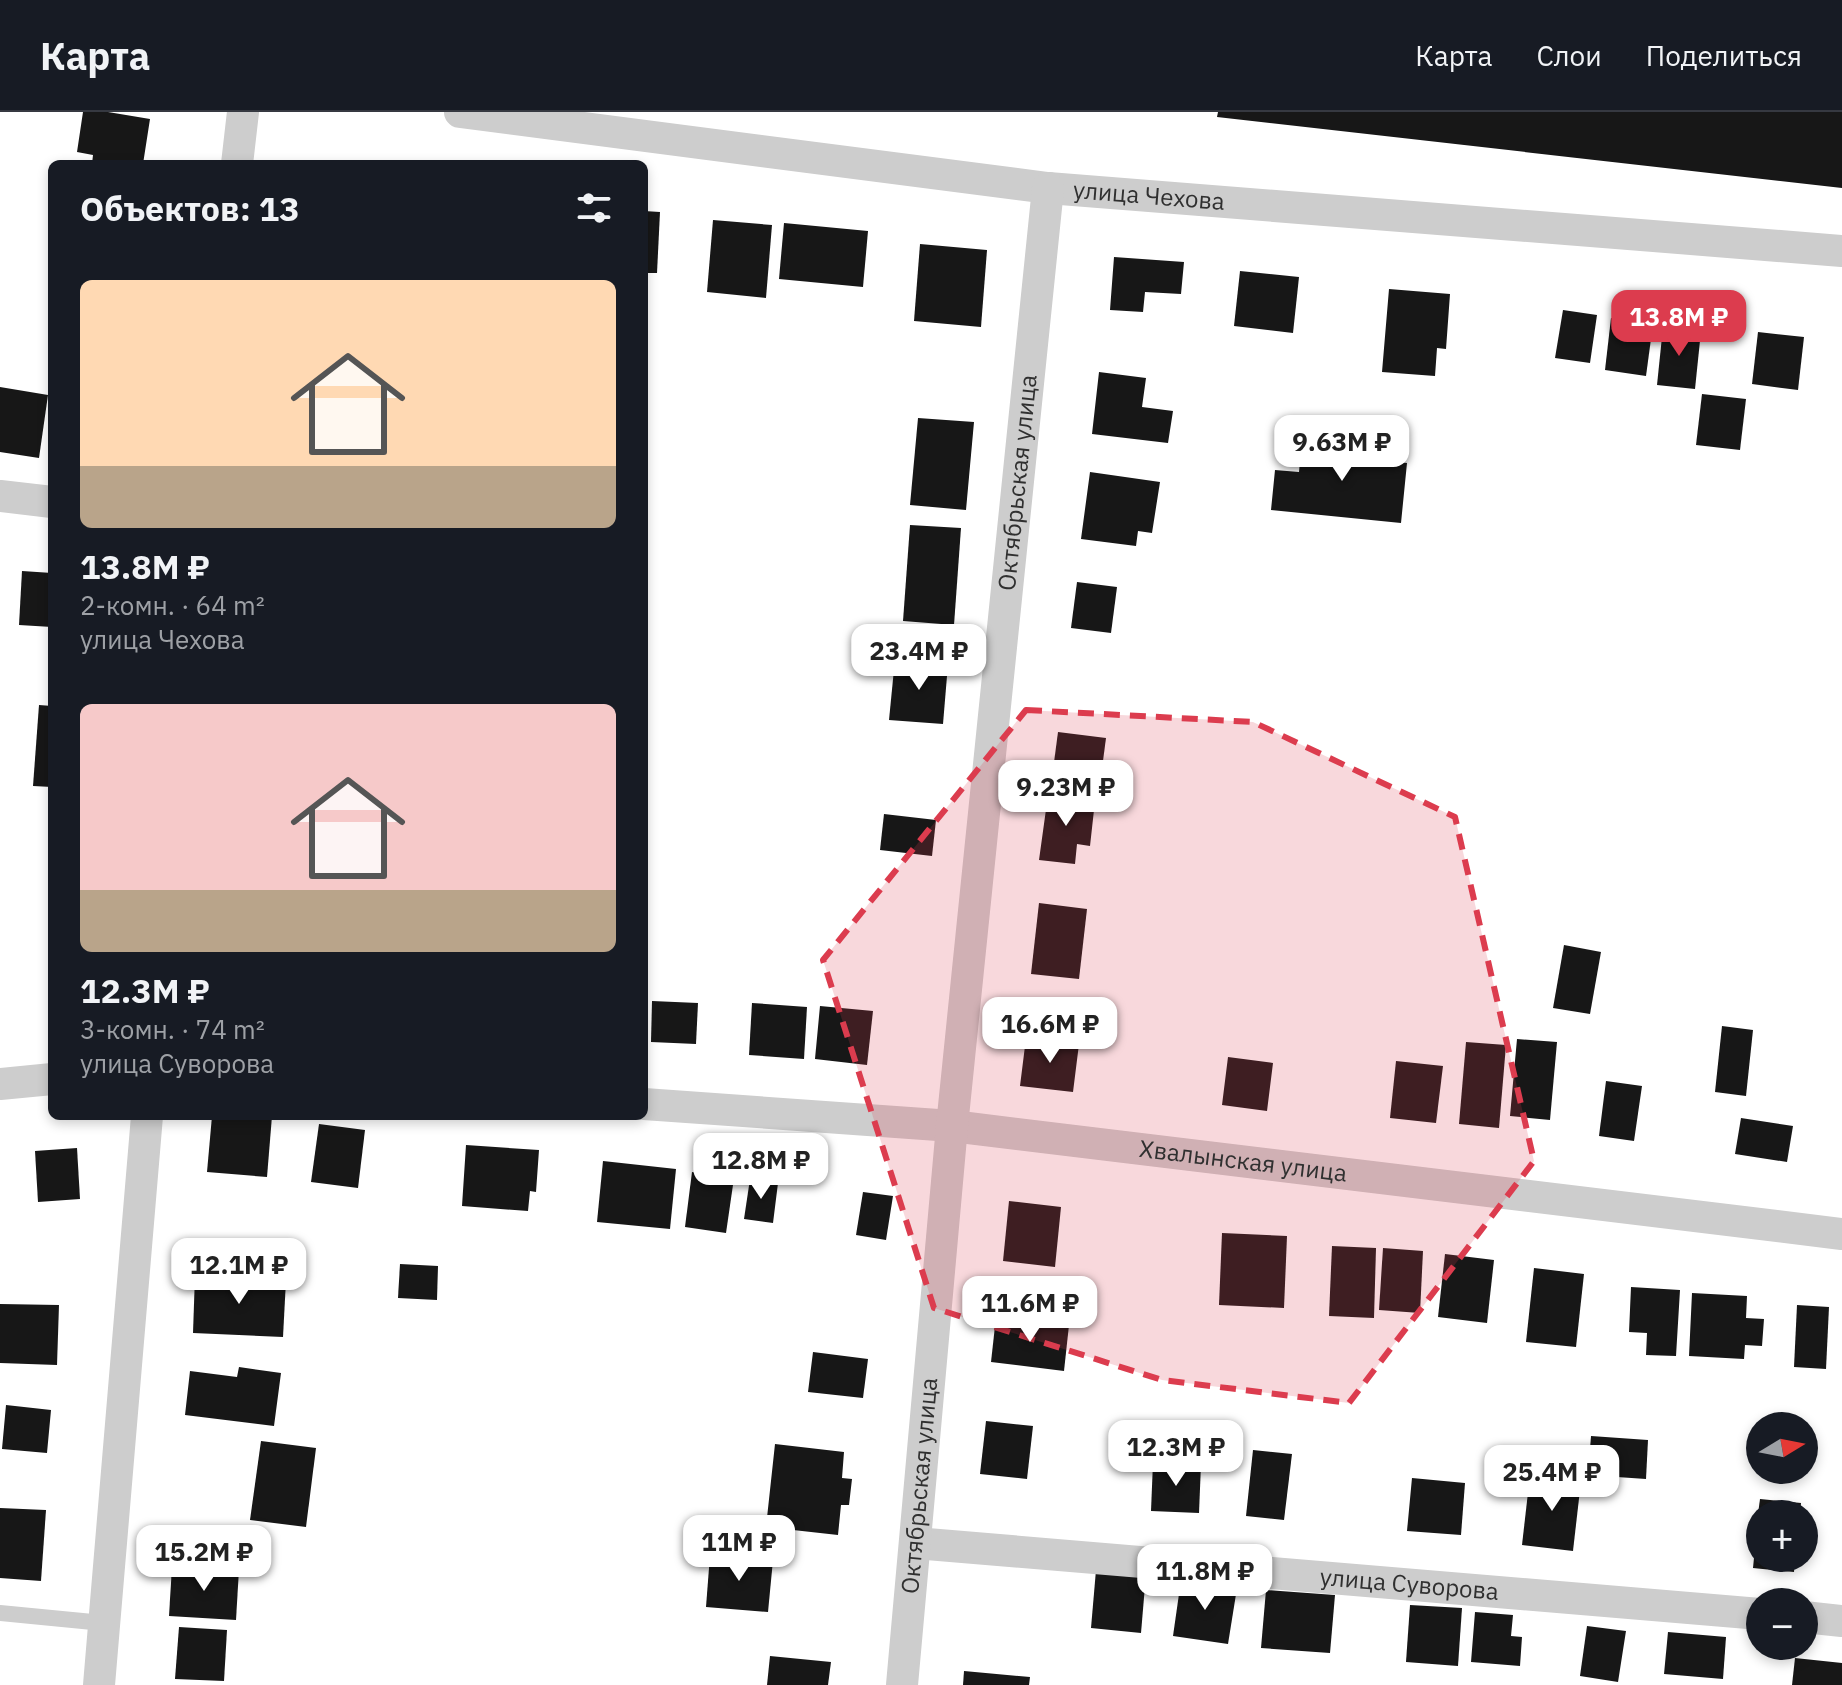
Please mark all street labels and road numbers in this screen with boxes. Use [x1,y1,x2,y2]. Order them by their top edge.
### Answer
street label: улица Чехова [1072,173,1226,217]
street label: Октябрьская улица [990,373,1044,592]
street label: Хвалынская улица [1138,1132,1349,1189]
street label: Октябрьская улица [893,1376,944,1595]
street label: улица Суворова [1319,1560,1500,1607]

